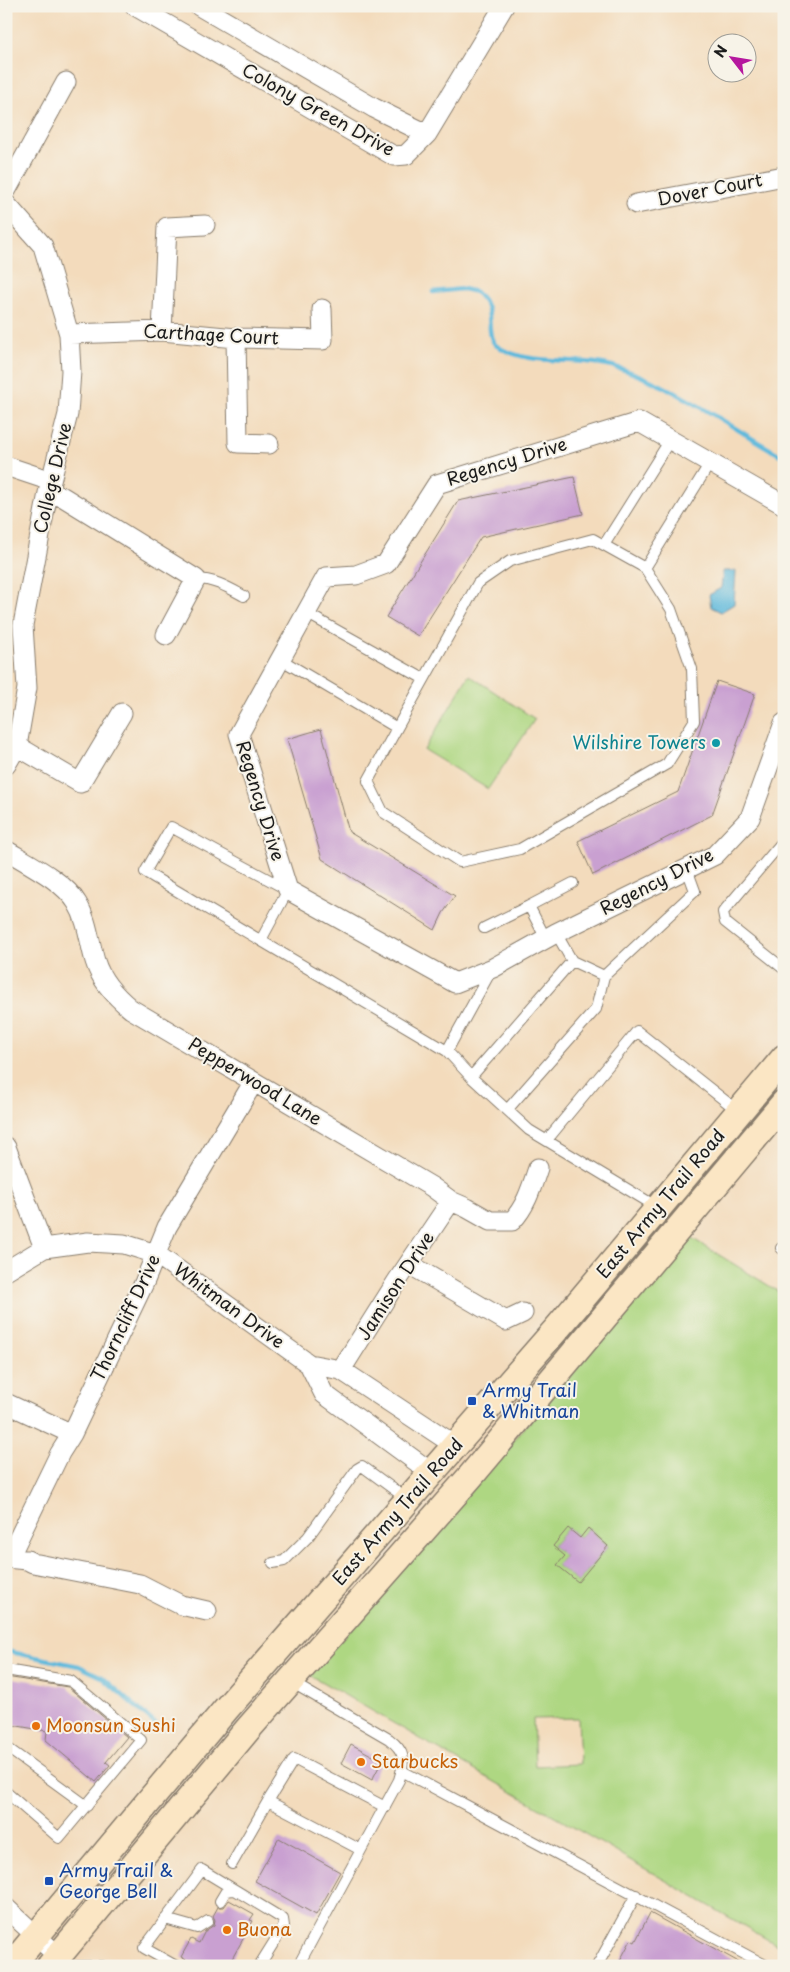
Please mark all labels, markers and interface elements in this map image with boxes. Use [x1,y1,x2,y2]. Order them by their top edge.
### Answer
north arrow [708,32,758,82]
text: N [709,41,732,61]
street label: Colony Green Drive [238,55,400,162]
street label: Dover Court [655,165,764,212]
street label: Carthage Court [143,316,280,351]
street label: College Drive [26,419,77,536]
street label: Regency Drive [443,429,570,492]
place label: Wilshire Towers [572,728,706,755]
street label: Regency Drive [230,737,293,864]
marker: Wilshire Towers [710,737,722,749]
street label: Regency Drive [595,840,718,921]
street label: Pepperwood Lane [184,1030,328,1131]
street label: East Army Trail Road [589,1123,730,1284]
street label: Jamison Drive [349,1225,440,1345]
street label: Thorncliff Drive [83,1249,166,1385]
street label: Whitman Drive [169,1255,291,1354]
place label: Army Trail & Whitman [482,1376,579,1424]
marker: Army Trail & Whitman [466,1395,478,1407]
street label: East Army Trail Road [325,1431,469,1591]
place label: Moonsun Sushi [46,1711,176,1738]
marker: Moonsun Sushi [30,1720,42,1732]
place label: Starbucks [371,1747,458,1774]
marker: Starbucks [355,1756,367,1768]
place label: Army Trail & George Bell [59,1856,173,1904]
marker: Army Trail & George Bell [43,1875,55,1887]
place label: Buona [237,1915,292,1942]
marker: Buona [221,1924,233,1936]

